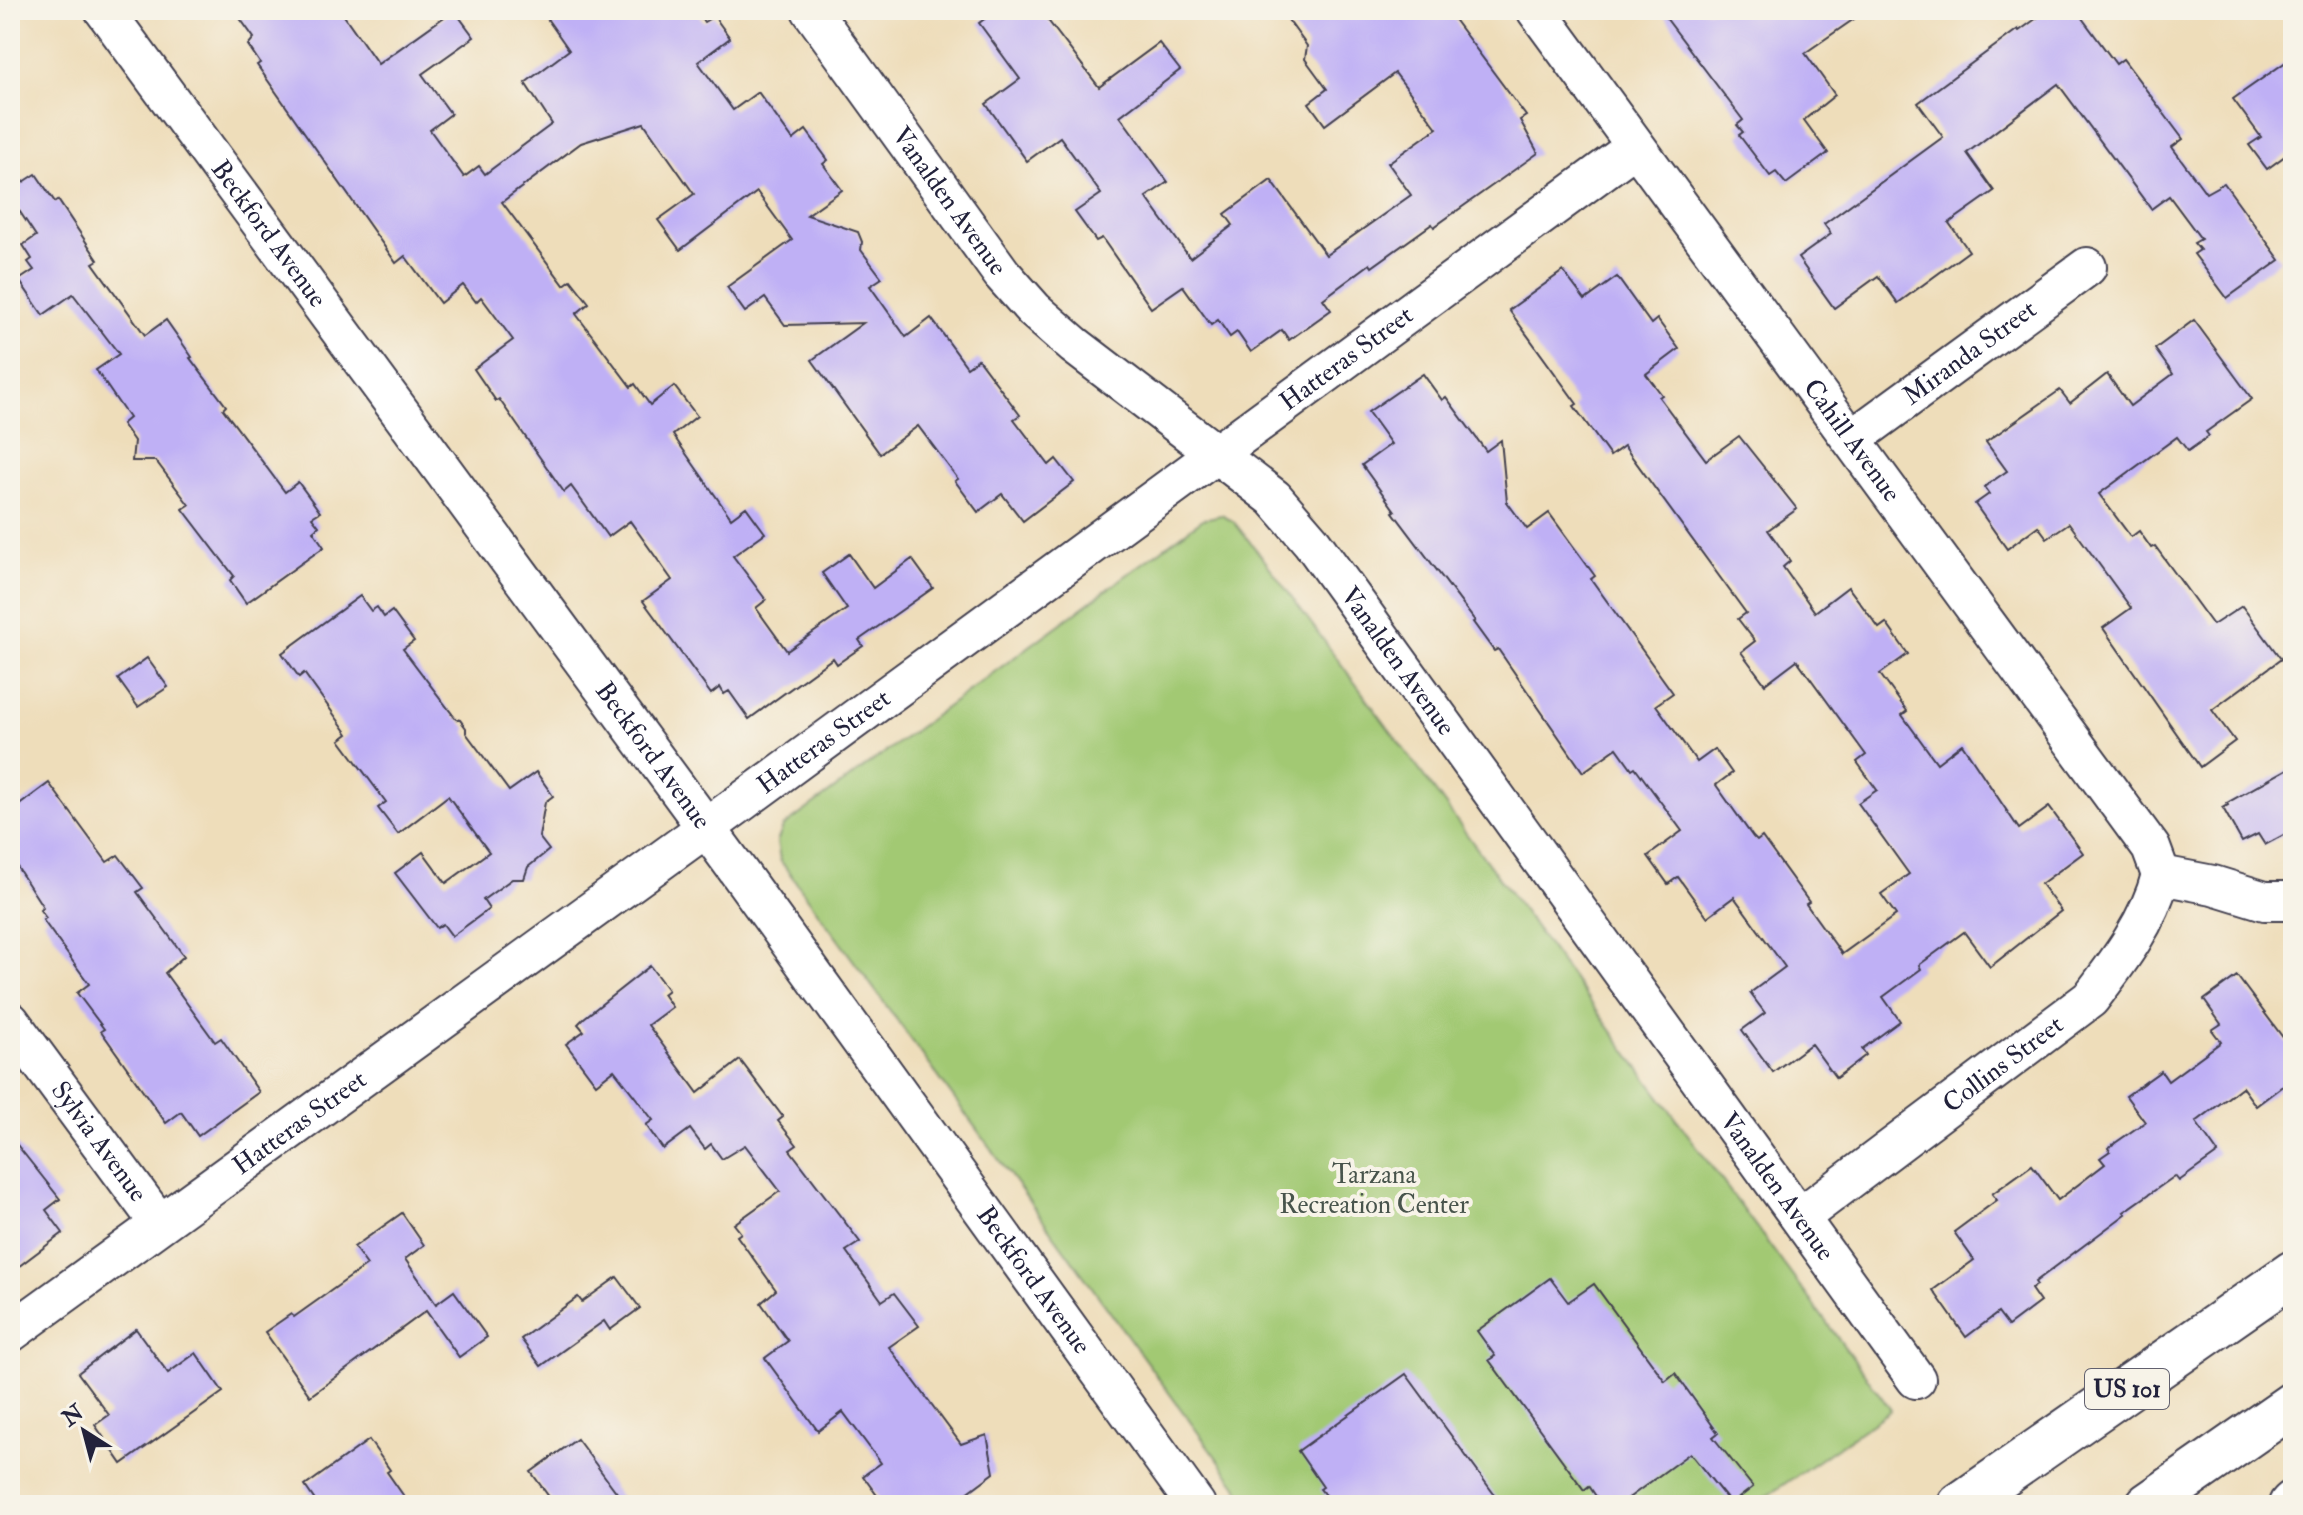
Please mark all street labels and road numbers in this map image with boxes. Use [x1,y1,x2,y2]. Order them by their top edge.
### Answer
street label: Vanalden Avenue [885,121,1014,282]
street label: Beckford Avenue [204,154,334,314]
street label: Miranda Street [1897,293,2043,412]
street label: Hatteras Street [1274,299,1419,418]
street label: Cahill Avenue [1796,373,1908,508]
street label: Vanalden Avenue [1333,581,1462,742]
street label: Beckford Avenue [588,676,718,836]
street label: Hatteras Street [751,682,897,801]
street label: Collins Street [1937,1009,2069,1120]
street label: Hatteras Street [227,1064,373,1182]
street label: Sylvia Avenue [44,1075,154,1208]
street label: Vanalden Avenue [1713,1106,1842,1267]
street label: Beckford Avenue [969,1200,1098,1360]
road number: US 101 [2085,1369,2169,1409]

